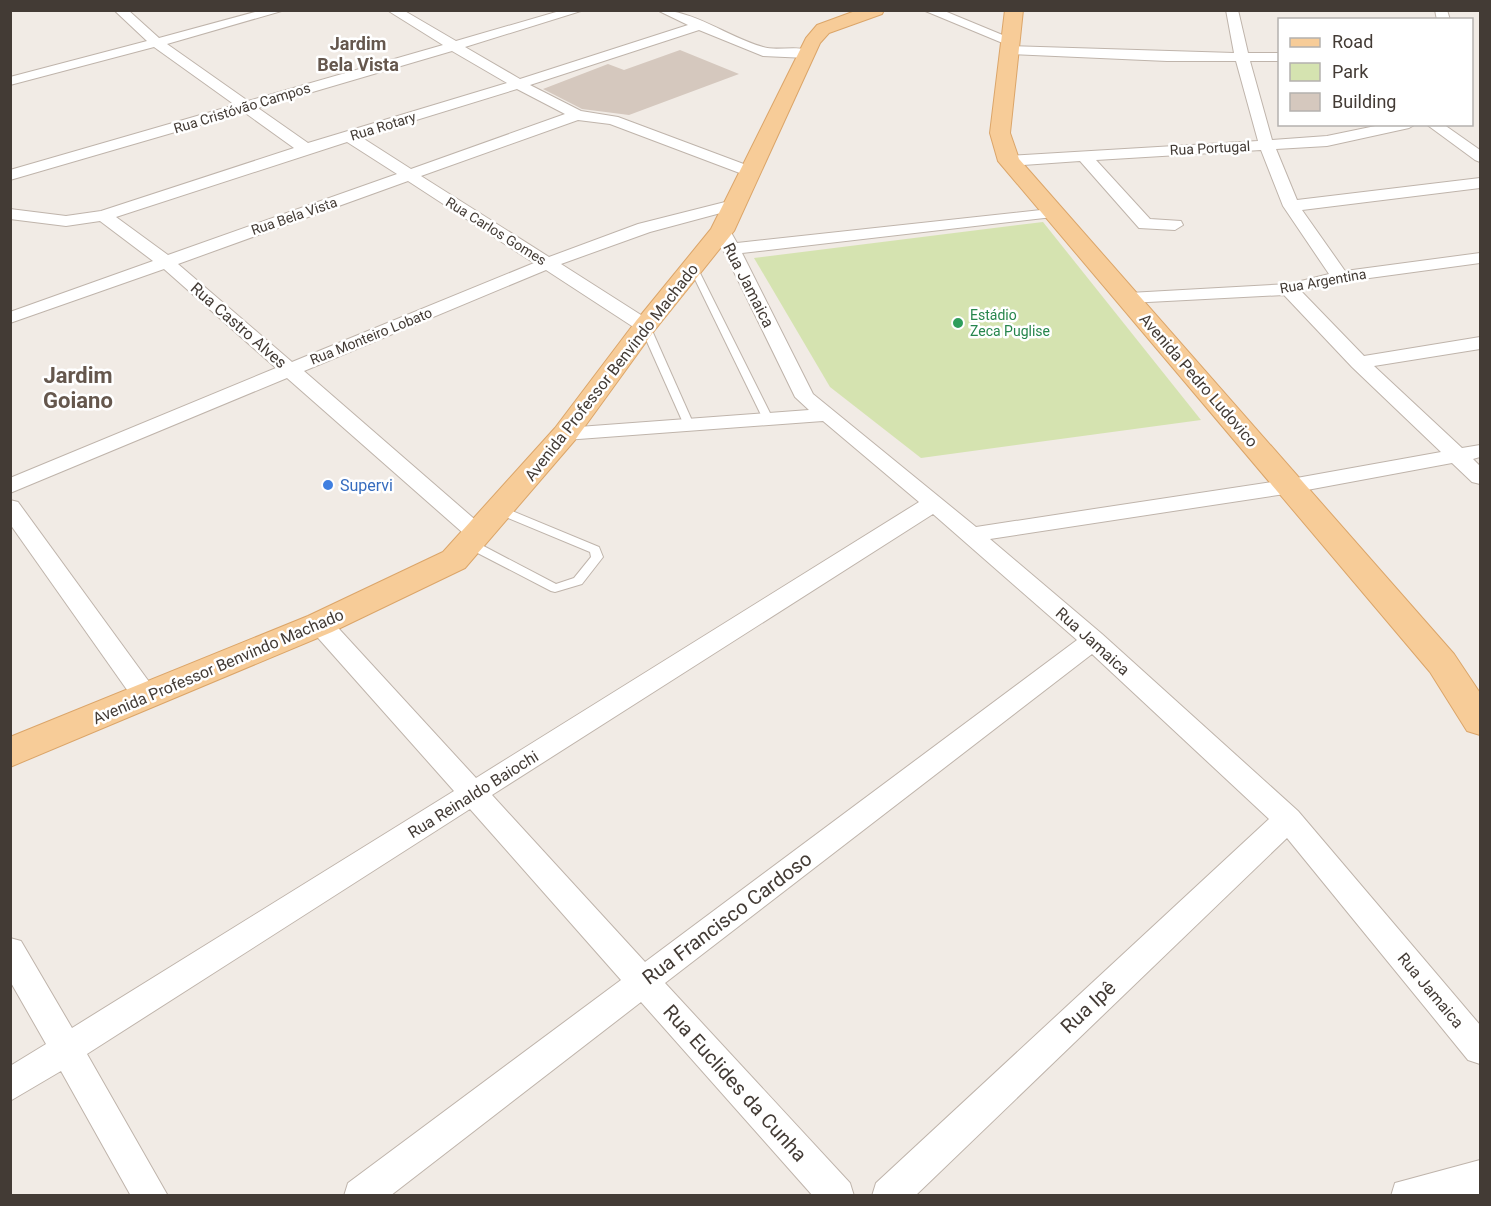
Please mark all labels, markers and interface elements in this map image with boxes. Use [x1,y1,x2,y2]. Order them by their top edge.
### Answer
legend [1278,18,1473,126]
text: Road [1332,31,1373,52]
district label: Jardim Bela Vista [317,33,399,75]
text: Park [1332,61,1369,82]
street label: Rua Cristóvão Campos [172,80,312,136]
text: Building [1332,91,1396,112]
street label: Rua Rotary [348,108,418,144]
street label: Rua Portugal [1169,138,1251,158]
street label: Rua Bela Vista [249,194,339,238]
street label: Rua Carlos Gomes [443,194,549,268]
street label: Rua Jamaica [719,240,778,331]
street label: Avenida Professor Benvindo Machado [521,260,702,485]
street label: Rua Argentina [1279,266,1367,296]
street label: Rua Castro Alves [187,279,291,372]
street label: Rua Monteiro Lobato [308,304,434,368]
place label: Estádio Zeca Puglise [970,307,1050,339]
street label: Avenida Pedro Ludovico [1135,310,1262,451]
marker: Estádio Zeca Puglise [951,316,965,330]
district label: Jardim Goiano [43,363,113,413]
place label: Supervi [340,476,393,495]
marker: Supervi [321,478,335,492]
street label: Rua Jamaica [1052,603,1133,679]
street label: Avenida Professor Benvindo Machado [90,605,346,728]
street label: Rua Reinaldo Baiochi [405,747,542,842]
street label: Rua Francisco Cardoso [638,847,816,989]
street label: Rua Jamaica [1394,949,1468,1032]
street label: Rua Ipê [1056,976,1120,1038]
street label: Rua Euclides da Cunha [658,1000,812,1166]

